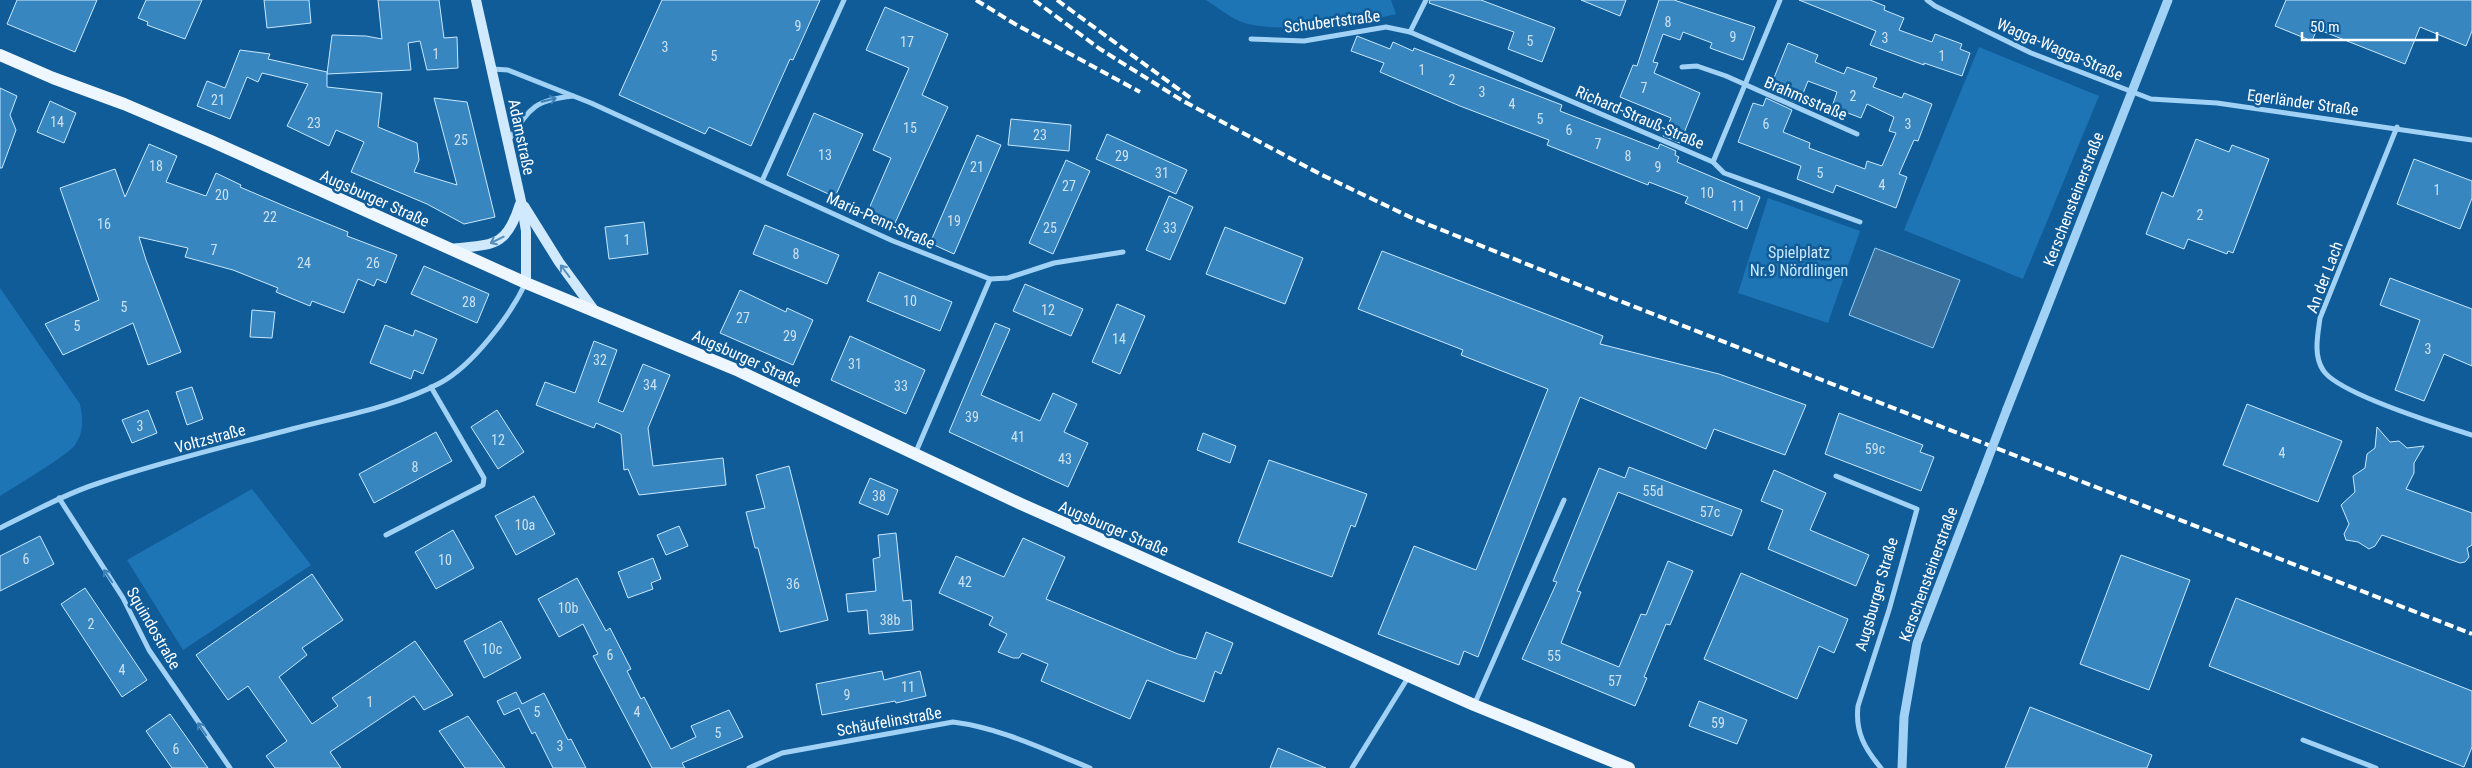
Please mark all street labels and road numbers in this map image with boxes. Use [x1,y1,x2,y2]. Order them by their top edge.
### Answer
street label: Schubertstraße [1283,6,1381,37]
street label: Wagga-Wagga-Straße [1994,14,2126,85]
street label: Brahmsstraße [1762,72,1850,124]
street label: Richard-Strauß-Straße [1573,82,1707,153]
street label: Egerländer Straße [2246,85,2360,120]
street label: Adamstraße [504,97,539,177]
street label: Kerschensteinerstraße [2039,129,2108,269]
street label: Augsburger Straße [317,166,432,231]
street label: Maria-Penn-Straße [824,188,938,253]
street label: An der Lach [2302,239,2347,316]
street label: Augsburger Straße [689,326,804,391]
street label: Voltzstraße [173,420,247,457]
street label: Augsburger Straße [1056,497,1172,560]
street label: Kerschensteinerstraße [1895,504,1962,644]
street label: Augsburger Straße [1851,535,1902,653]
street label: Squindostraße [122,584,185,673]
street label: Schäufelinstraße [835,703,943,740]

